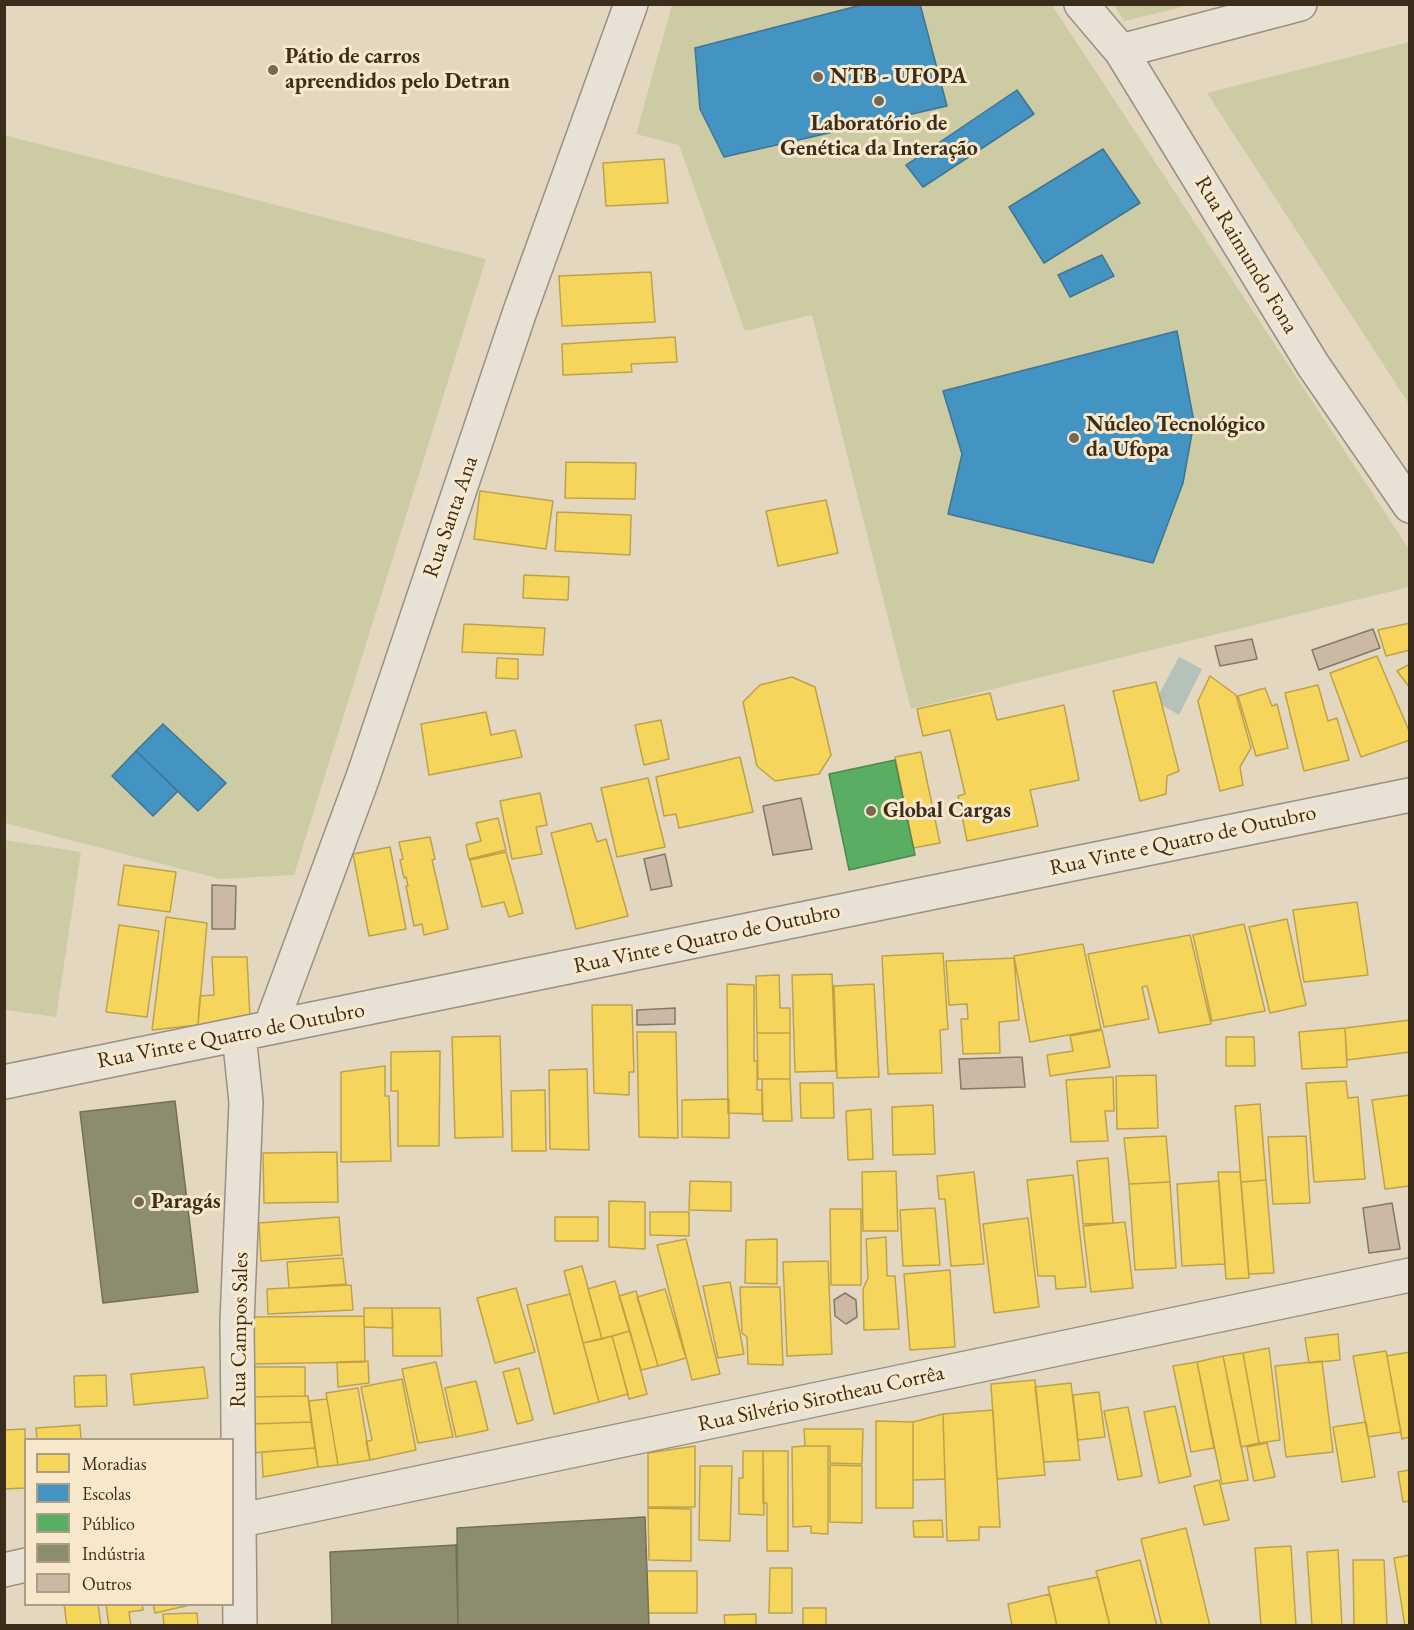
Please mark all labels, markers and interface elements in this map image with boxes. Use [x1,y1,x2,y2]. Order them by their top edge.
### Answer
place label: Pátio de carros apreendidos pelo Detran [285,44,510,96]
marker: Pátio de carros apreendidos pelo Detran [266,63,280,77]
place label: NTB - UFOPA [830,64,967,90]
marker: NTB - UFOPA [811,70,825,84]
marker: Laboratório de Genética da Interação [872,94,886,108]
place label: Laboratório de Genética da Interação [780,111,978,162]
street label: Rua Raimundo Fona [1189,172,1303,338]
place label: Núcleo Tecnológico da Ufopa [1086,412,1265,464]
marker: Núcleo Tecnológico da Ufopa [1067,431,1081,445]
street label: Rua Santa Ana [418,453,484,581]
place label: Global Cargas [883,798,1011,824]
street label: Rua Vinte e Quatro de Outubro [1047,800,1319,882]
marker: Global Cargas [864,804,878,818]
street label: Rua Vinte e Quatro de Outubro [571,898,843,980]
street label: Rua Vinte e Quatro de Outubro [95,997,367,1075]
place label: Paragás [151,1189,221,1215]
marker: Paragás [132,1195,146,1209]
street label: Rua Campos Sales [225,1252,255,1408]
street label: Rua Silvério Sirotheau Corrêa [695,1360,947,1438]
legend [24,1438,234,1606]
text: Moradias [82,1452,146,1475]
text: Escolas [82,1482,131,1505]
text: Público [82,1512,135,1535]
text: Indústria [82,1542,145,1565]
text: Outros [82,1572,132,1595]

